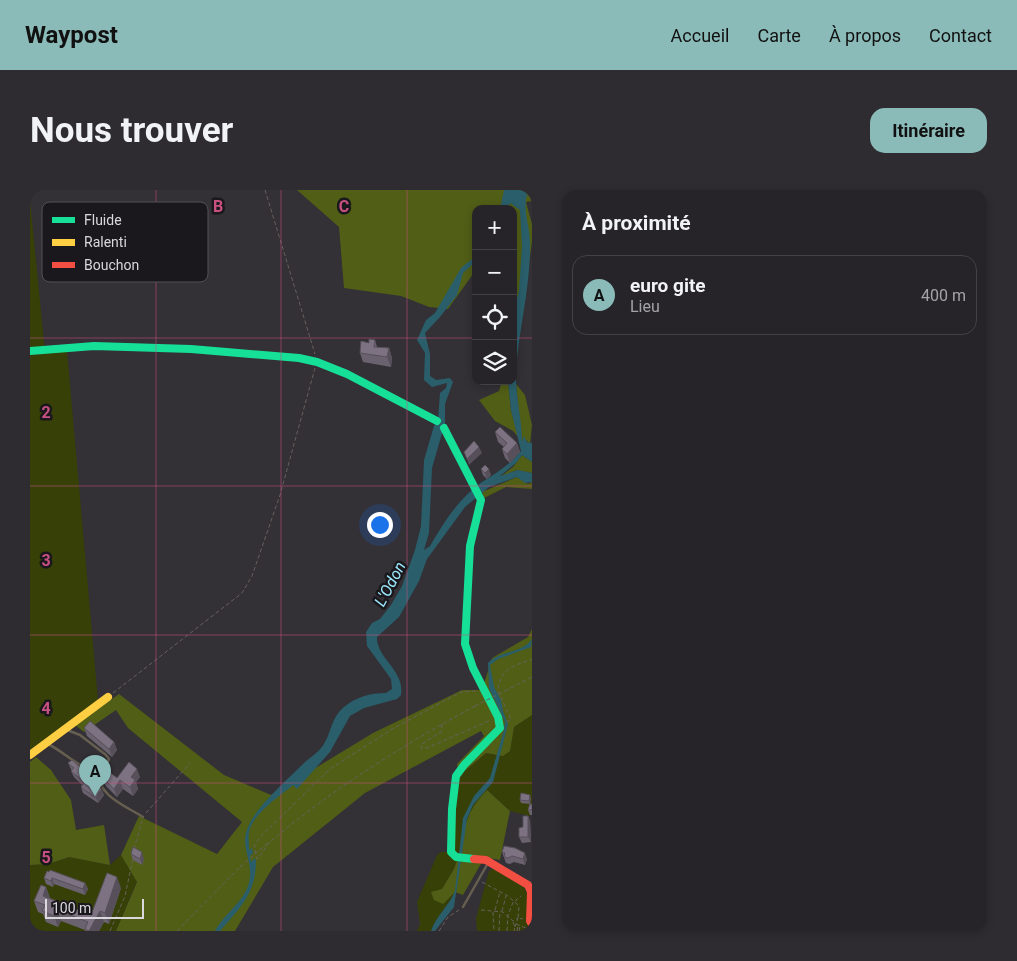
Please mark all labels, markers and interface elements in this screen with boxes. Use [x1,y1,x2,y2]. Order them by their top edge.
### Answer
text: Waypost [25,21,118,49]
text: Accueil [671,25,729,46]
text: Carte [757,25,801,46]
text: À propos [829,25,901,46]
text: Contact [929,25,992,46]
button: Itinéraire [870,108,987,153]
text: Nous trouver [30,110,233,151]
text: B [213,197,223,216]
text: C [339,197,349,216]
legend [42,202,208,282]
map controls [472,205,517,385]
button: + [472,205,517,250]
text: À proximité [582,211,691,235]
text: Fluide [84,212,122,228]
text: Ralenti [84,234,127,250]
button: − [472,250,517,295]
text: Bouchon [84,257,139,273]
text: euro gite [630,274,706,297]
text: A [594,286,604,305]
text: 400 m [921,286,966,305]
button: locate [472,295,517,340]
text: Lieu [630,297,660,316]
button: layers [472,340,517,385]
text: 2 [41,403,51,422]
your location [367,512,393,538]
text: 3 [41,551,51,570]
water label: L'Odon [370,558,410,610]
text: 4 [41,699,51,718]
pin: A [79,755,111,796]
text: 5 [41,848,51,867]
scale bar [45,896,144,919]
text: 100 m [52,900,91,916]

